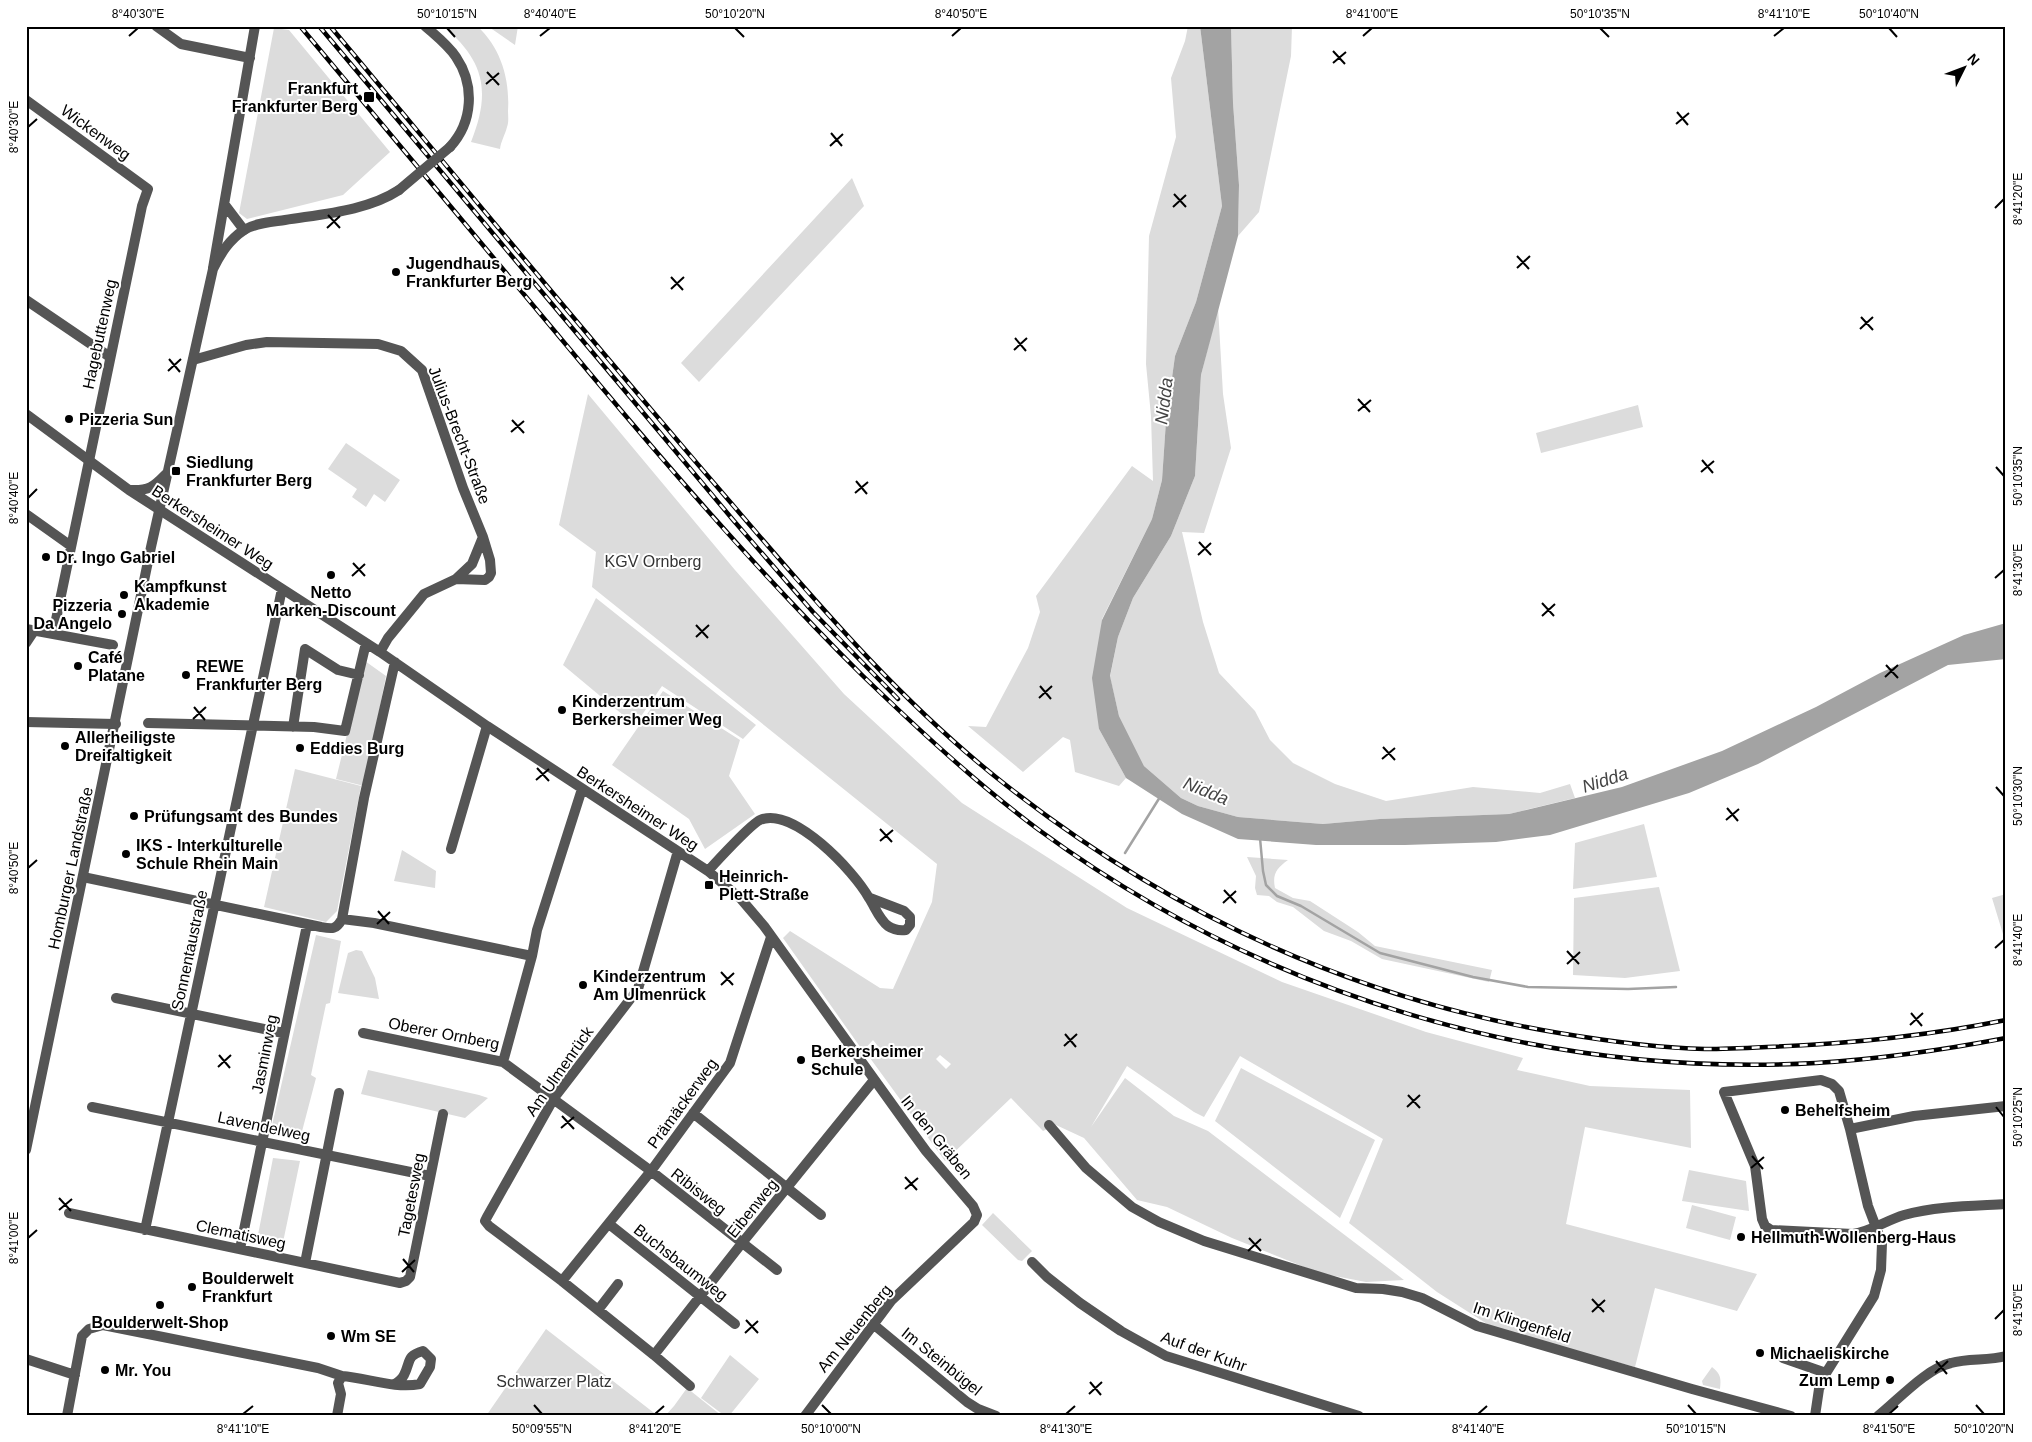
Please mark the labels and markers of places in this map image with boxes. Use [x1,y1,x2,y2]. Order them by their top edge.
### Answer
place label: Frankfurt Frankfurter Berg [232,80,359,115]
marker: Frankfurt Frankfurter Berg [362,90,376,104]
place label: Jugendhaus Frankfurter Berg [406,255,532,290]
marker: Jugendhaus Frankfurter Berg [390,266,402,278]
place label: Pizzeria Sun [79,411,173,428]
marker: Pizzeria Sun [63,413,75,425]
place label: Siedlung Frankfurter Berg [186,454,312,489]
marker: Siedlung Frankfurter Berg [170,465,182,477]
place label: Dr. Ingo Gabriel [56,549,175,566]
marker: Dr. Ingo Gabriel [40,551,52,563]
marker: Netto Marken-Discount [325,569,337,581]
place label: Kampfkunst Akademie [134,578,227,613]
place label: Netto Marken-Discount [266,584,397,619]
marker: Kampfkunst Akademie [118,589,130,601]
place label: Pizzeria Da Angelo [33,597,112,632]
marker: Pizzeria Da Angelo [116,608,128,620]
place label: Café Platane [88,649,145,684]
place label: REWE Frankfurter Berg [196,658,322,693]
marker: Café Platane [72,660,84,672]
marker: REWE Frankfurter Berg [180,669,192,681]
place label: Kinderzentrum Berkersheimer Weg [572,693,722,728]
marker: Kinderzentrum Berkersheimer Weg [556,704,568,716]
place label: Allerheiligste Dreifaltigkeit [75,729,176,764]
marker: Allerheiligste Dreifaltigkeit [59,740,71,752]
place label: Eddies Burg [310,740,404,757]
marker: Eddies Burg [294,742,306,754]
place label: Prüfungsamt des Bundes [144,808,338,825]
marker: Prüfungsamt des Bundes [128,810,140,822]
place label: IKS - Interkulturelle Schule Rhein Main [136,837,283,872]
marker: IKS - Interkulturelle Schule Rhein Main [120,848,132,860]
place label: Heinrich- Plett-Straße [719,868,809,903]
marker: Heinrich- Plett-Straße [703,879,715,891]
place label: Kinderzentrum Am Ulmenrück [593,968,706,1003]
marker: Kinderzentrum Am Ulmenrück [577,979,589,991]
place label: Berkersheimer Schule [811,1043,923,1078]
marker: Berkersheimer Schule [795,1054,807,1066]
place label: Behelfsheim [1795,1102,1890,1119]
marker: Behelfsheim [1779,1104,1791,1116]
place label: Hellmuth-Wollenberg-Haus [1751,1229,1956,1246]
marker: Hellmuth-Wollenberg-Haus [1735,1231,1747,1243]
place label: Boulderwelt Frankfurt [202,1270,294,1305]
marker: Boulderwelt Frankfurt [186,1281,198,1293]
marker: Boulderwelt-Shop [154,1299,166,1311]
place label: Boulderwelt-Shop [92,1314,229,1331]
place label: Wm SE [341,1328,396,1345]
marker: Wm SE [325,1330,337,1342]
place label: Michaeliskirche [1770,1345,1889,1362]
marker: Michaeliskirche [1754,1347,1766,1359]
place label: Mr. You [115,1362,171,1379]
marker: Mr. You [99,1364,111,1376]
place label: Zum Lemp [1799,1372,1880,1389]
marker: Zum Lemp [1884,1374,1896,1386]

